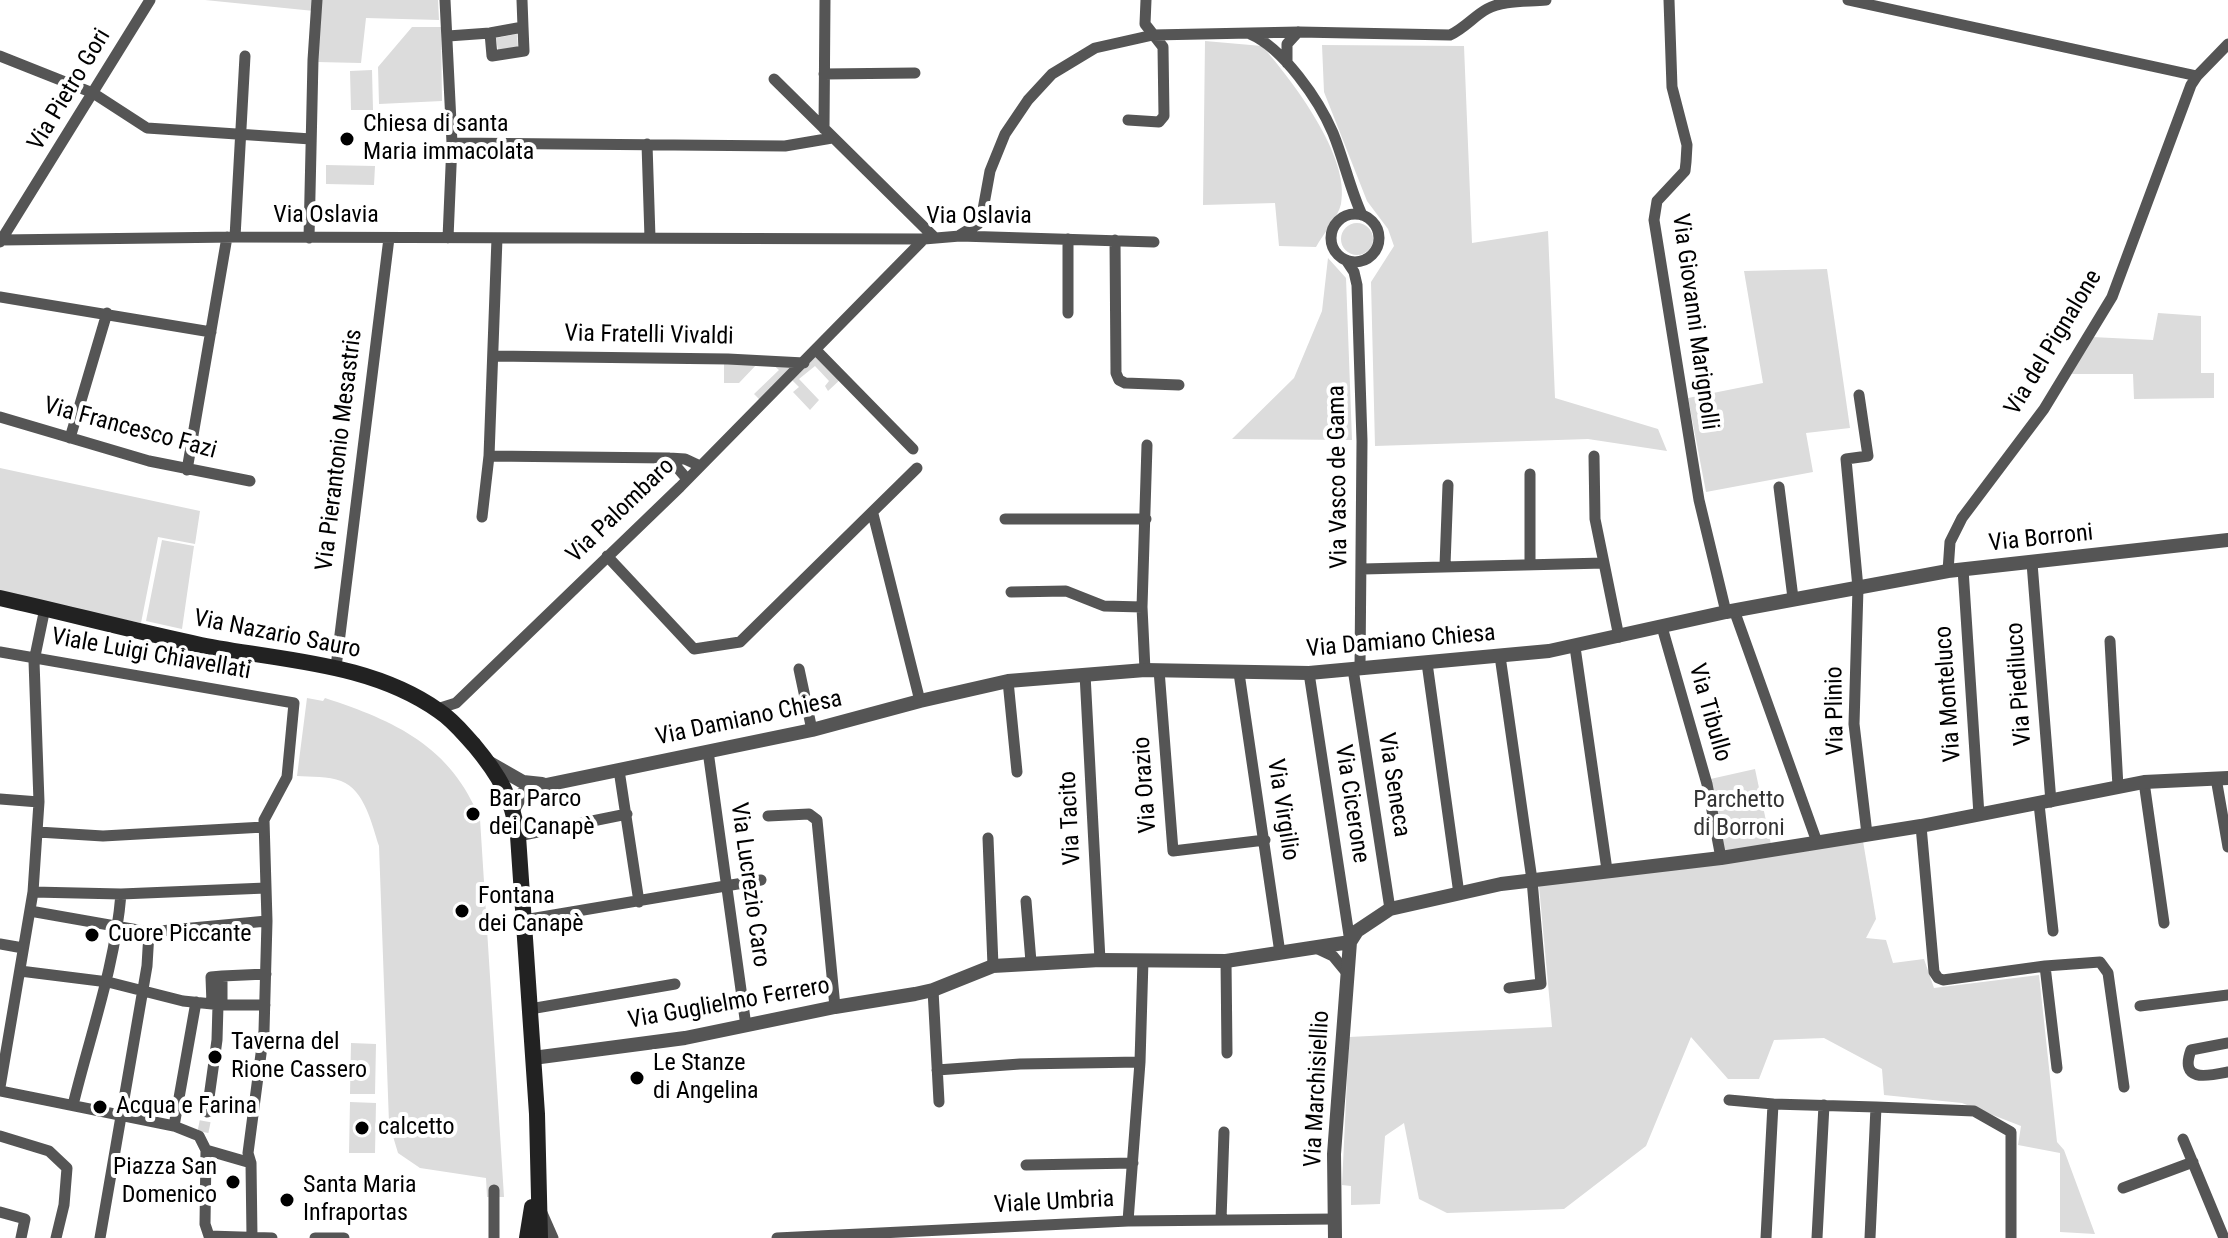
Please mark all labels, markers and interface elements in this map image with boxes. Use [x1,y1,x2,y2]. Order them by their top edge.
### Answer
street label: Via Pietro Gori [22,24,118,156]
place label: Chiesa di santa Maria immacolata [363,111,534,167]
marker: Chiesa di santa Maria immacolata [338,130,356,148]
street label: Via Oslavia [273,202,379,230]
street label: Via Oslavia [926,203,1032,231]
street label: Via Giovanni Marignolli [1665,212,1723,432]
street label: Via del Pignalone [1999,265,2109,421]
street label: Via Fratelli Vivaldi [564,320,734,352]
street label: Via Pierantonio Mesastris [311,328,369,572]
street label: Via Vasco de Gama [1323,385,1355,569]
street label: Via Francesco Fazi [40,392,220,466]
street label: Via Palombaro [561,452,681,570]
street label: Via Borroni [1987,519,2095,559]
street label: Via Nazario Sauro [191,605,363,665]
street label: Via Damiano Chiesa [1305,619,1497,665]
street label: Via Piediluco [2001,621,2039,747]
street label: Viale Luigi Chiavellati [49,623,253,687]
street label: Via Monteluco [1930,625,1968,763]
street label: Via Tibullo [1681,661,1737,765]
street label: Via Plinio [1821,666,1851,756]
street label: Via Damiano Chiesa [653,685,845,753]
street label: Via Seneca [1371,731,1415,839]
street label: Via Orazio [1128,736,1164,834]
street label: Via Cicerone [1327,743,1375,865]
street label: Via Virgilio [1260,757,1304,863]
street label: Via Tacito [1054,770,1088,866]
place label: Bar Parco dei Canapè [489,786,594,842]
park label: Parchetto di Borroni [1693,787,1785,843]
street label: Via Lucrezio Caro [723,801,775,969]
marker: Bar Parco dei Canapè [464,805,482,823]
place label: Fontana dei Canapè [478,883,583,939]
marker: Fontana dei Canapè [453,902,471,920]
place label: Cuore Piccante [108,921,252,949]
marker: Cuore Piccante [83,926,101,944]
street label: Via Guglielmo Ferrero [626,972,832,1036]
street label: Via Marchisiellio [1300,1010,1336,1168]
place label: Taverna del Rione Cassero [231,1029,367,1085]
marker: Taverna del Rione Cassero [206,1048,224,1066]
place label: Le Stanze di Angelina [653,1050,759,1106]
marker: Le Stanze di Angelina [628,1069,646,1087]
place label: Acqua e Farina [116,1093,257,1121]
marker: Acqua e Farina [91,1098,109,1116]
place label: calcetto [378,1114,454,1142]
marker: calcetto [353,1119,371,1137]
place label: Piazza San Domenico [113,1154,217,1210]
place label: Santa Maria Infraportas [303,1172,417,1228]
marker: Piazza San Domenico [224,1173,242,1191]
street label: Viale Umbria [993,1185,1115,1221]
marker: Santa Maria Infraportas [278,1191,296,1209]

